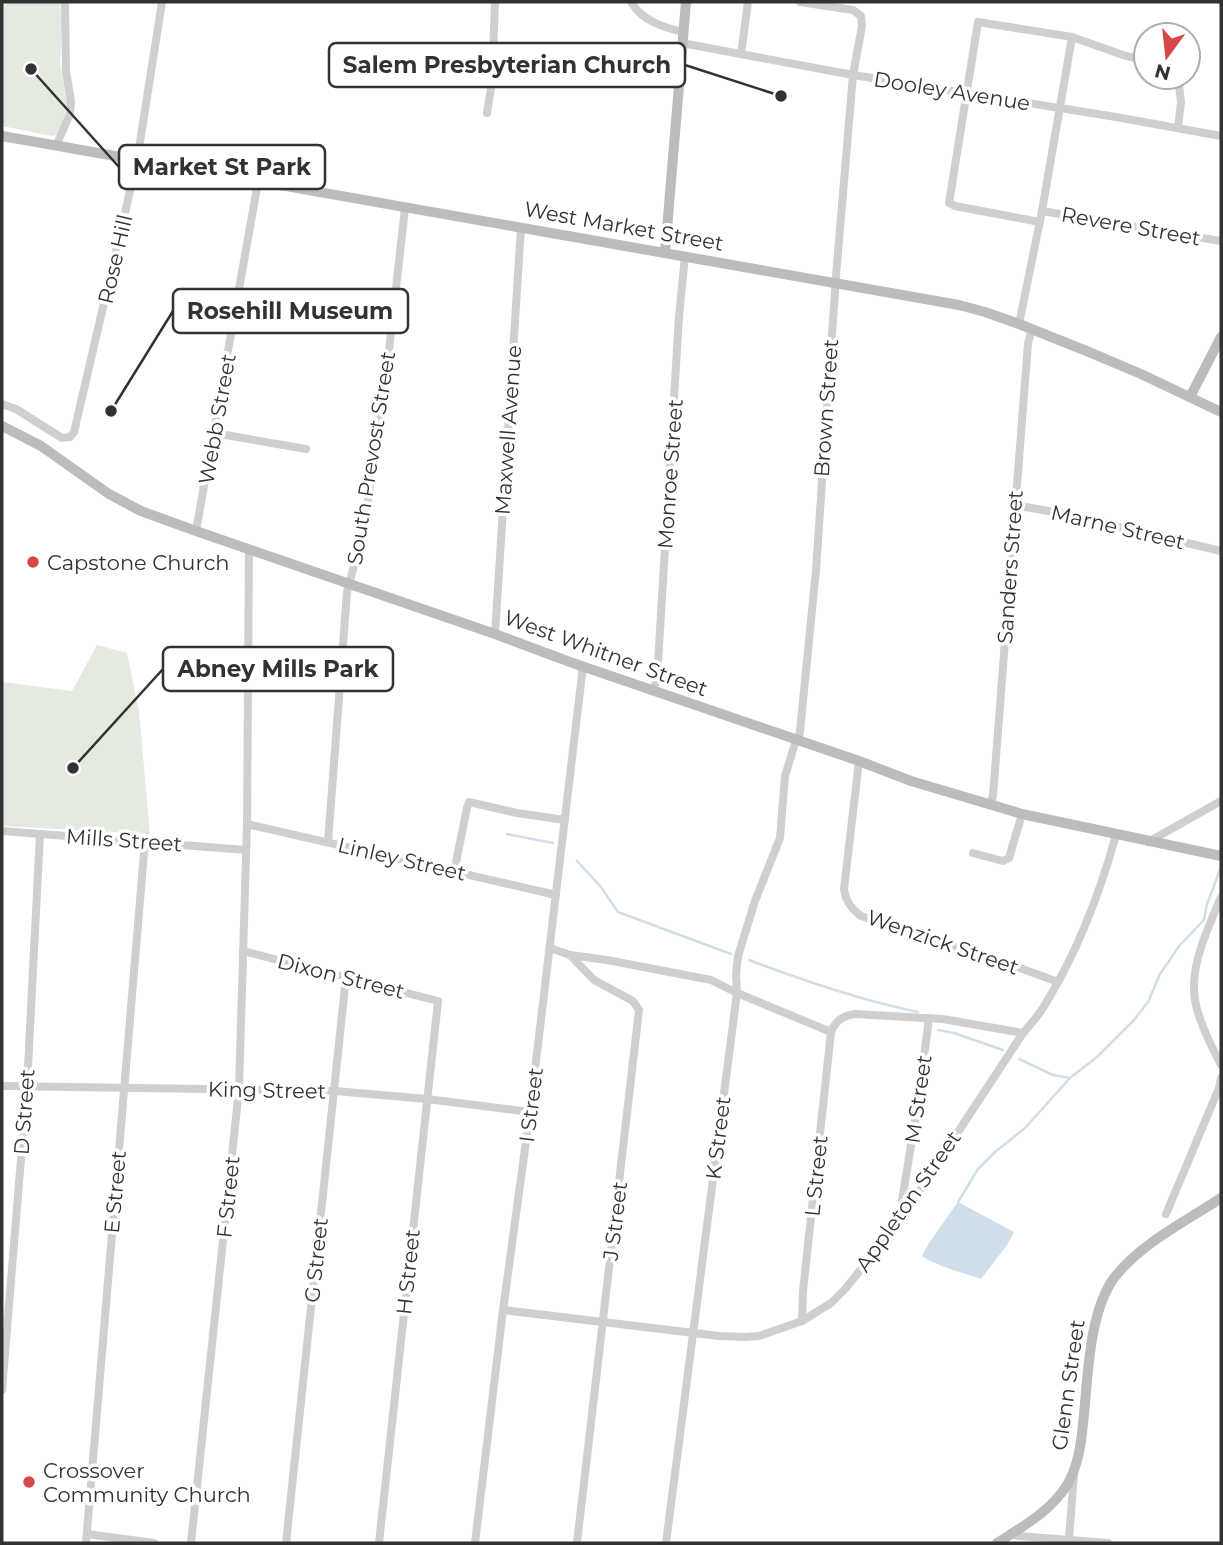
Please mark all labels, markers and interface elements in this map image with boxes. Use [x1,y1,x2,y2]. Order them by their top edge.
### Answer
north arrow [1132,21,1202,91]
callout: Salem Presbyterian Church [329,43,685,87]
text: Salem Presbyterian Church [343,51,671,79]
text: N [1152,59,1173,85]
street label: Dooley Avenue [872,66,1032,116]
callout: Market St Park [119,145,325,189]
text: Market St Park [133,153,312,181]
street label: West Market Street [522,196,726,256]
street label: Revere Street [1059,201,1203,251]
street label: Rose Hill [93,212,137,306]
callout: Rosehill Museum [173,289,408,333]
text: Rosehill Museum [187,297,393,325]
street label: Brown Street [809,338,843,478]
street label: Maxwell Avenue [490,344,526,516]
street label: South Prevost Street [342,350,400,566]
street label: Webb Street [193,352,241,486]
street label: Monroe Street [652,398,688,550]
street label: Sanders Street [992,489,1028,645]
street label: Marne Street [1049,499,1187,555]
place label: Capstone Church [47,550,230,575]
marker: Capstone Church [25,554,41,570]
street label: West Whitner Street [501,605,711,701]
callout: Abney Mills Park [163,647,393,691]
text: Abney Mills Park [176,655,380,683]
street label: Mills Street [65,823,183,857]
street label: Linley Street [335,832,469,886]
street label: Wenzick Street [864,904,1022,980]
street label: Dixon Street [275,948,407,1004]
street label: M Street [899,1053,937,1145]
street label: I Street [514,1066,548,1144]
street label: D Street [9,1068,39,1156]
street label: King Street [208,1076,326,1104]
street label: K Street [700,1095,736,1181]
street label: Appleton Street [850,1126,966,1276]
street label: L Street [799,1134,833,1218]
street label: E Street [99,1150,131,1234]
street label: F Street [211,1155,245,1239]
street label: J Street [598,1180,632,1263]
street label: G Street [299,1216,333,1304]
street label: H Street [391,1228,425,1316]
street label: Glenn Street [1046,1318,1090,1452]
place label: Crossover Community Church [43,1458,251,1507]
marker: Crossover Community Church [21,1474,37,1490]

